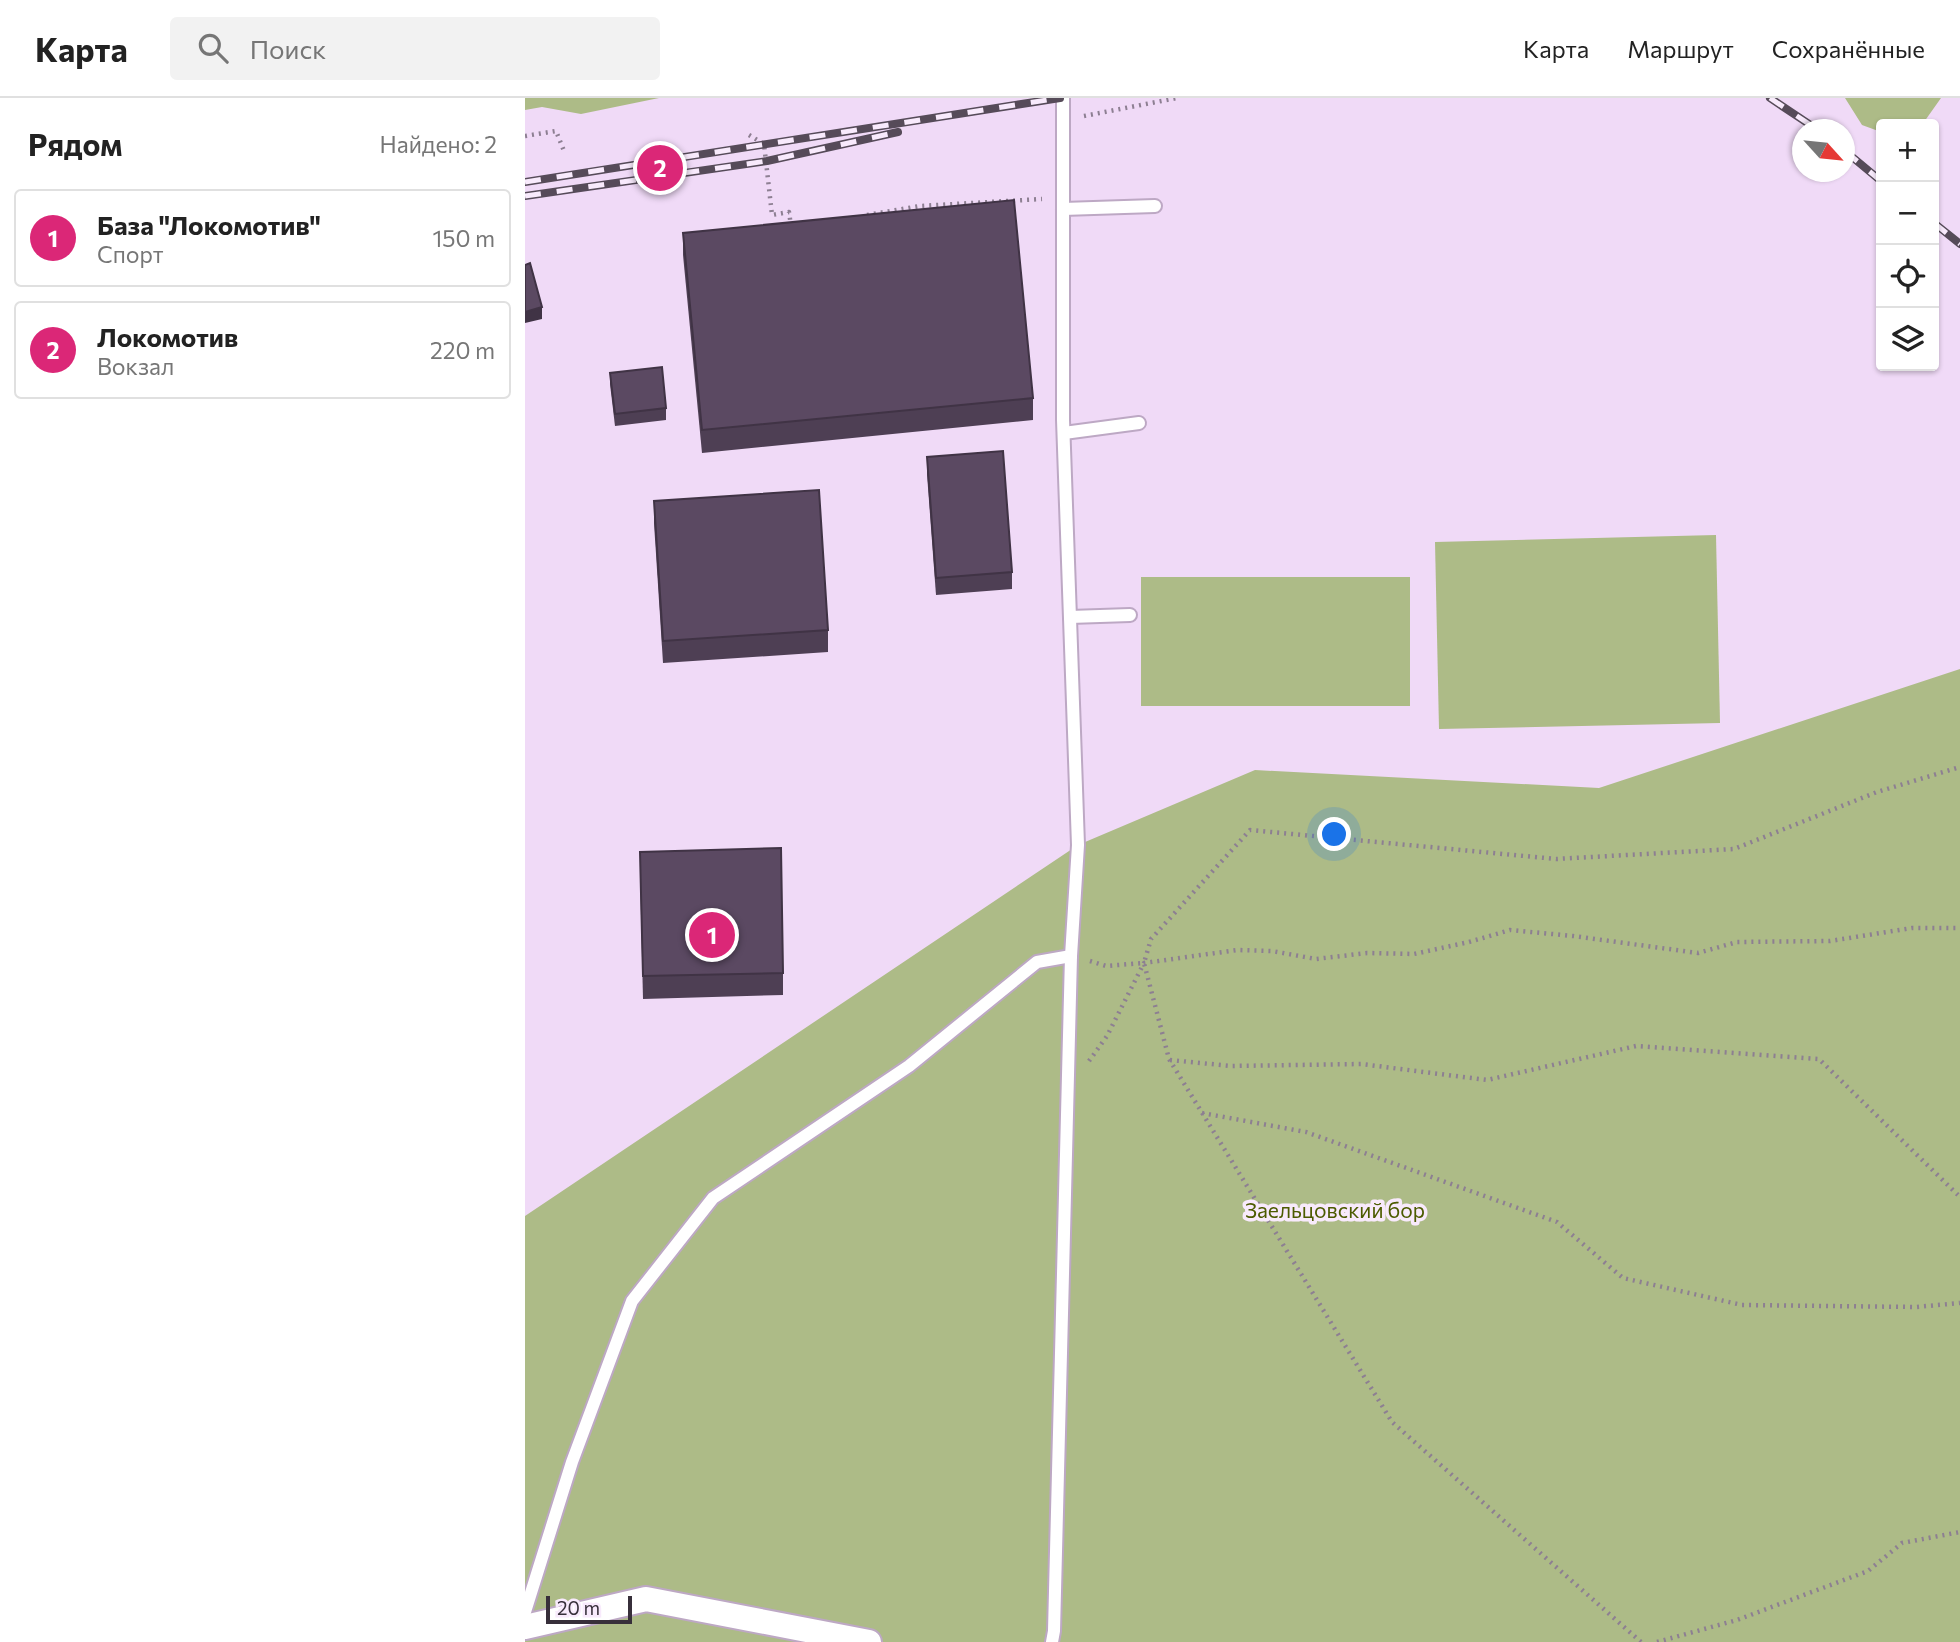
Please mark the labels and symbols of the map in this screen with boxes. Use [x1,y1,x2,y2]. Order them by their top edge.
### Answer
north arrow [1792,119,1855,182]
pin: 2 [637,142,683,194]
your location [1317,817,1351,851]
pin: 1 [689,909,735,961]
park label: Заельцовский бор [1245,1197,1425,1222]
scale bar [546,1593,632,1625]

